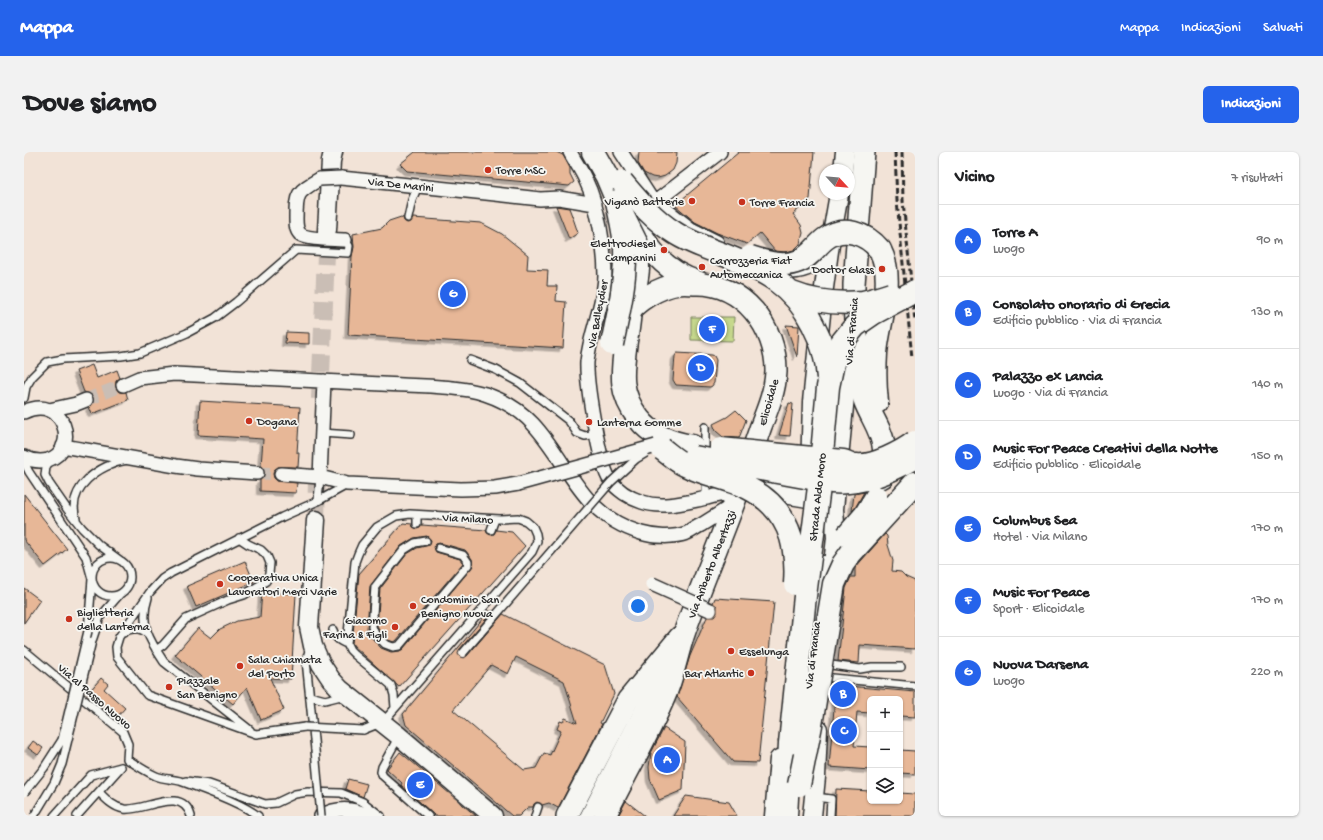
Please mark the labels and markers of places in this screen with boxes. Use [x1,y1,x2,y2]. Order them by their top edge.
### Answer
marker: Torre MSC [483,165,493,175]
place label: Torre MSC [495,165,546,179]
place label: Viganò Batterie [604,196,685,210]
marker: Viganò Batterie [687,196,697,206]
marker: Torre Francia [737,197,747,207]
place label: Torre Francia [749,197,815,211]
place label: Elettrodiesel Campanini [590,238,656,266]
marker: Elettrodiesel Campanini [659,245,669,255]
place label: Carrozzeria Fiat Automeccanica [710,255,792,283]
marker: Carrozzeria Fiat Automeccanica [697,262,707,272]
place label: Doctor Glass [811,264,875,278]
marker: Doctor Glass [877,264,887,274]
pin: G [440,279,466,309]
pin: F [699,314,725,344]
pin: D [688,353,714,383]
marker: Dogana [244,416,254,426]
place label: Dogana [256,416,297,430]
marker: Lanterna Gomme [584,417,594,427]
place label: Lanterna Gomme [597,417,682,431]
place label: Cooperativa Unica Lavoratori Merci Varie [228,572,338,600]
marker: Cooperativa Unica Lavoratori Merci Varie [215,579,225,589]
place label: Condominio San Benigno nuova [420,594,499,622]
marker: Condominio San Benigno nuova [408,601,418,611]
place label: Biglietteria della Lanterna [76,607,150,635]
marker: Biglietteria della Lanterna [64,614,74,624]
place label: Giacomo Farina & Figli [322,615,387,643]
marker: Giacomo Farina & Figli [390,622,400,632]
marker: Esselunga [726,646,736,656]
place label: Esselunga [739,646,789,660]
place label: Sala Chiamata del Porto [248,654,322,682]
marker: Sala Chiamata del Porto [235,661,245,671]
place label: Bar Atlantic [684,668,744,682]
marker: Bar Atlantic [746,668,756,678]
place label: Piazzale San Benigno [176,675,237,703]
pin: B [830,679,856,709]
marker: Piazzale San Benigno [164,682,174,692]
pin: C [831,716,857,746]
pin: A [654,745,680,775]
pin: E [407,770,433,800]

